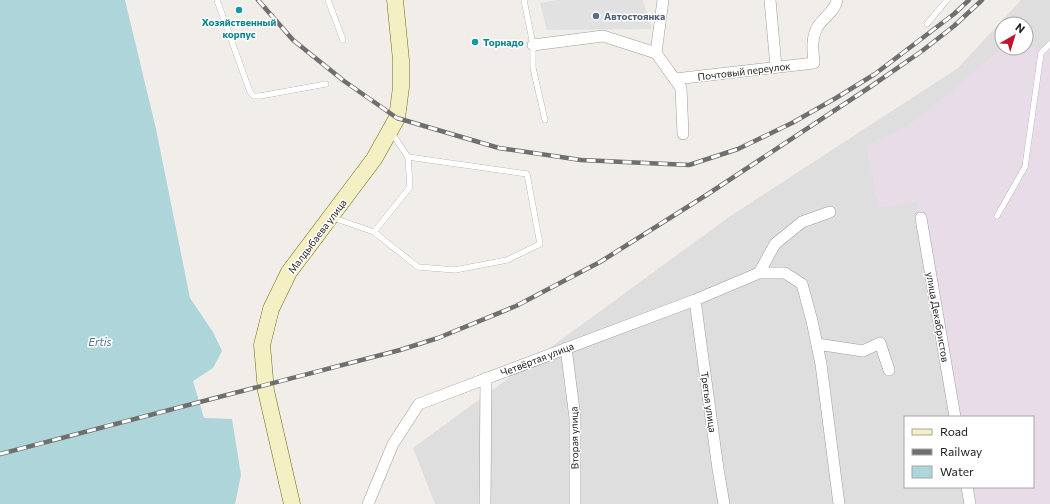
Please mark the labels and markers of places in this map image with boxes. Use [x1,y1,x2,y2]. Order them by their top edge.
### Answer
marker: Хозяйственный корпус [234,5,244,15]
place label: Автостоянка [604,10,665,22]
marker: Автостоянка [591,11,601,21]
place label: Хозяйственный корпус [202,16,276,40]
place label: Торнадо [483,36,524,48]
marker: Торнадо [470,37,480,47]

